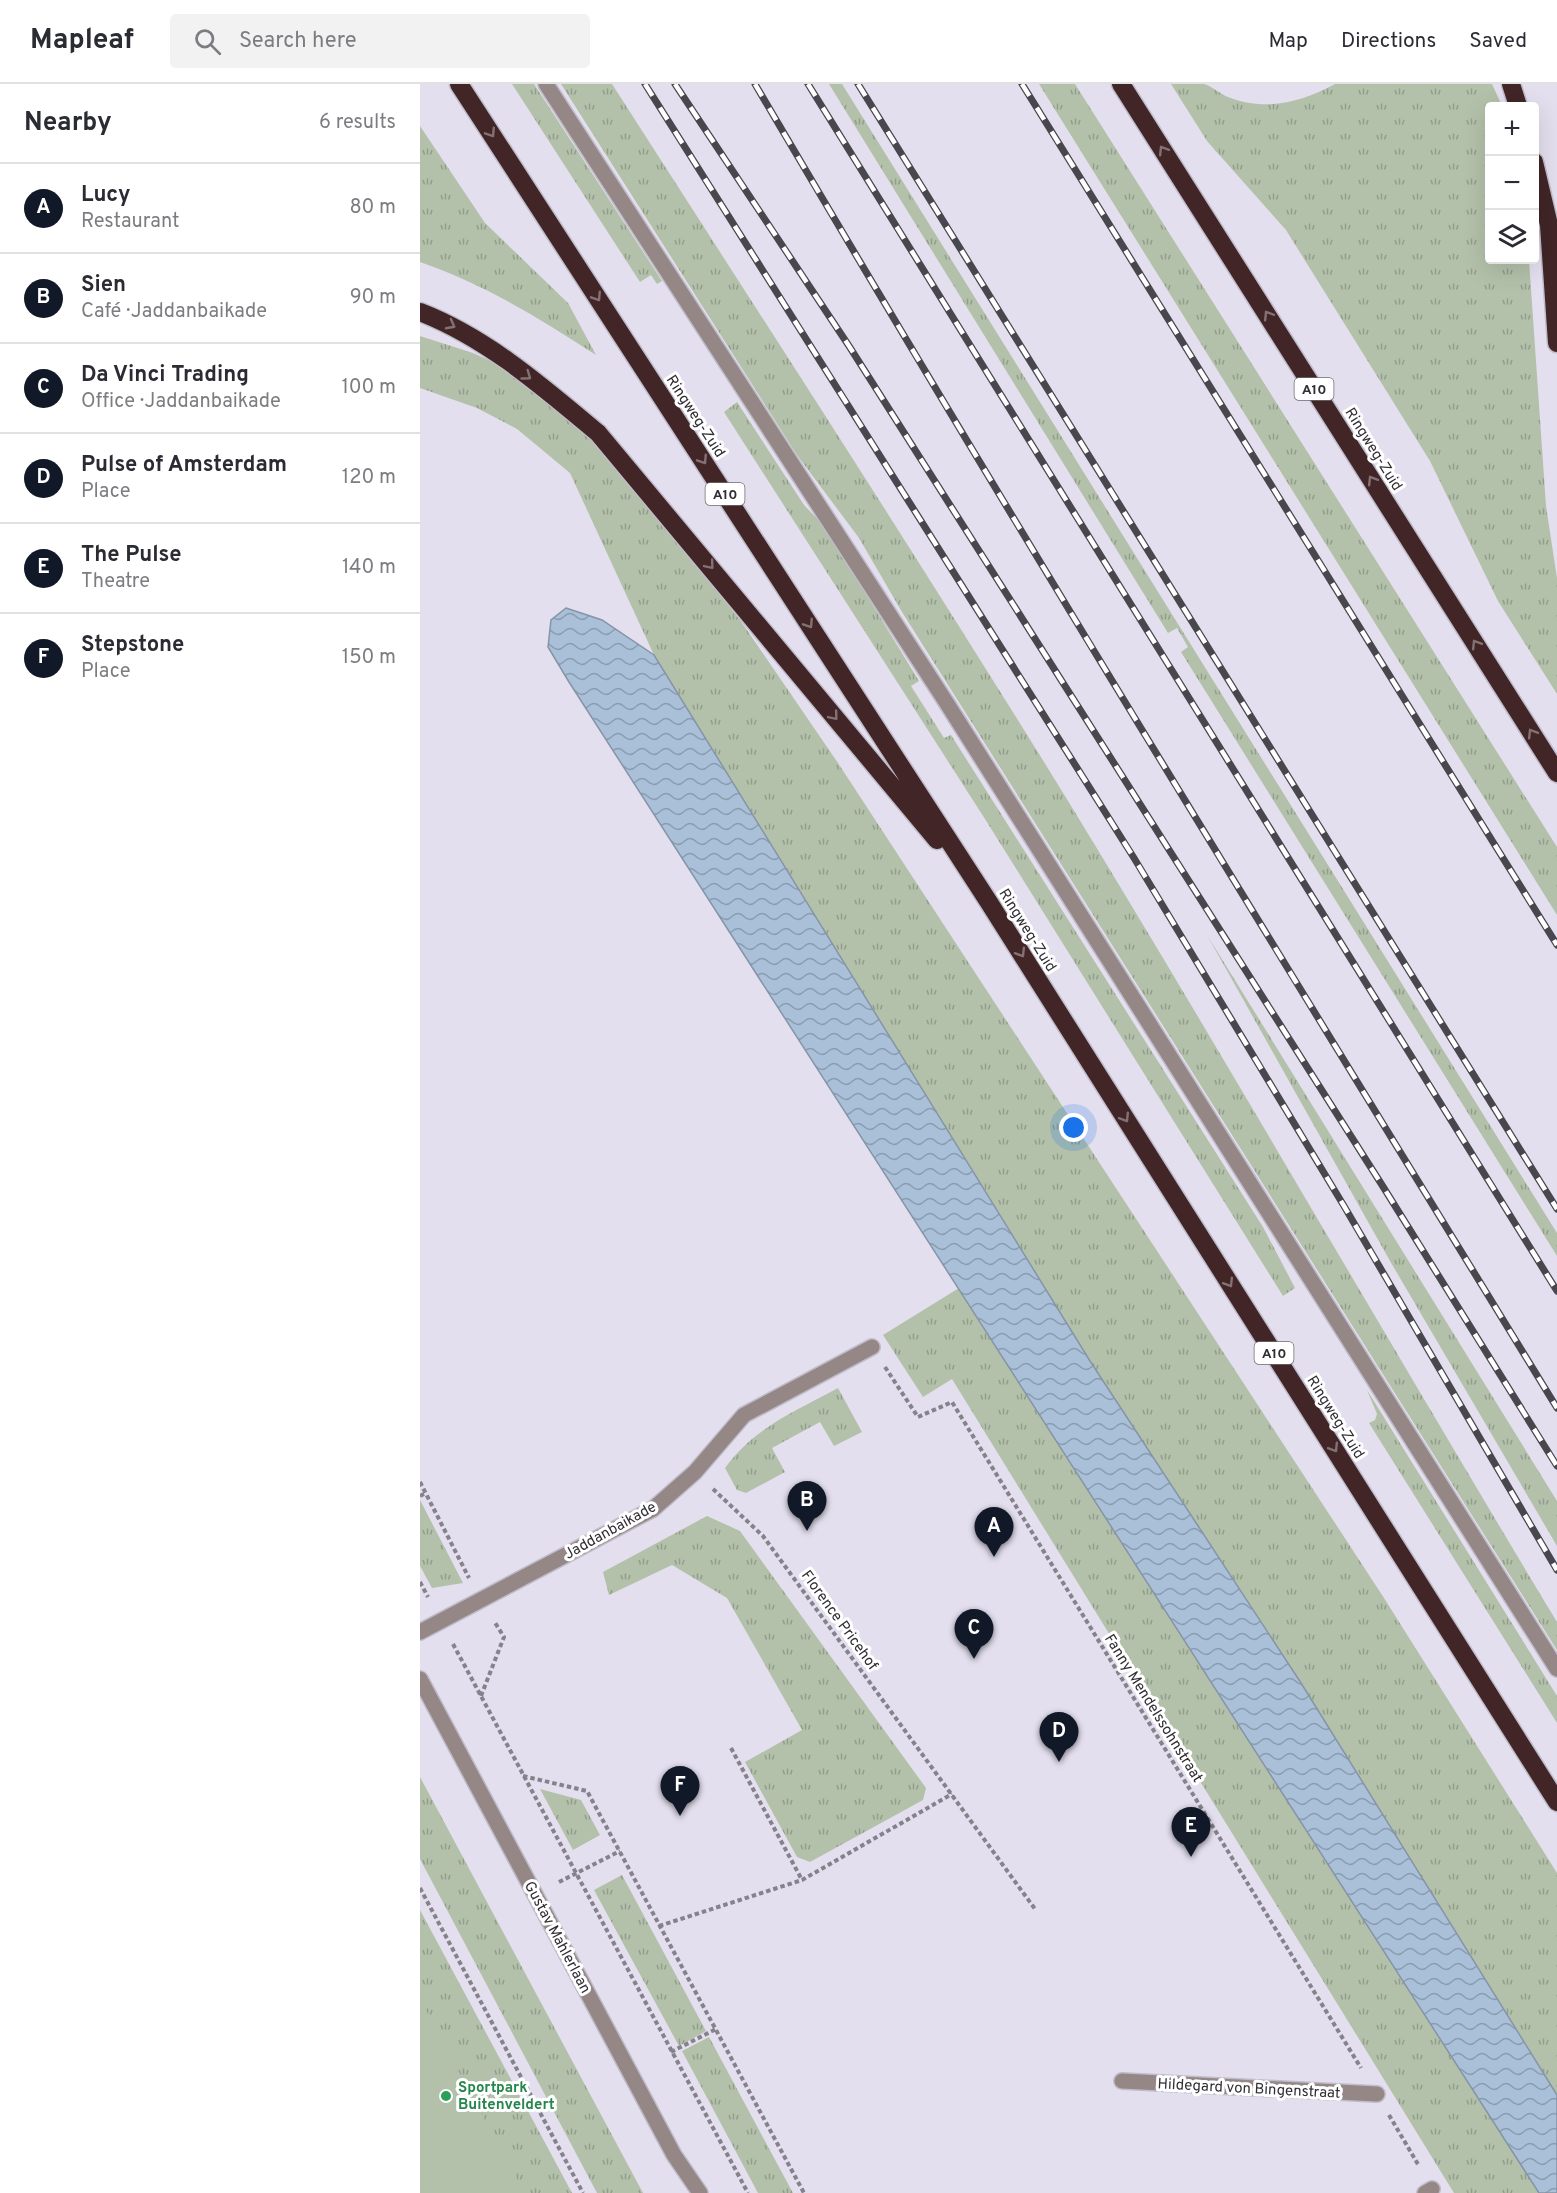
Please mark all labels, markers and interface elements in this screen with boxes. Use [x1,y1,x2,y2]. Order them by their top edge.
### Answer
search box [170,14,590,68]
text: Mapleaf [30,23,134,59]
icon: search [191,25,224,58]
text: Search here [239,28,357,55]
text: Map [1268,28,1308,55]
text: Directions [1341,28,1436,55]
text: Saved [1469,28,1527,55]
map controls [1485,102,1539,264]
button: + [1485,102,1539,156]
text: Nearby [24,107,112,140]
text: 6 results [319,110,396,136]
one-way arrow [484,127,496,137]
one-way arrow [1159,146,1171,156]
button: − [1485,156,1539,210]
text: Lucy [81,182,131,209]
text: A [36,195,51,221]
text: 80 m [350,195,396,221]
text: Restaurant [81,209,180,235]
button: layers [1485,210,1539,264]
text: Sien [81,272,126,299]
text: B [37,285,50,311]
text: 90 m [350,285,396,311]
one-way arrow [590,291,602,301]
text: Café · Jaddanbaikade [81,299,267,325]
one-way arrow [1263,311,1275,321]
one-way arrow [444,318,455,329]
text: Da Vinci Trading [81,362,249,389]
one-way arrow [521,369,532,380]
street label: Ringweg-Zuid [661,372,728,462]
text: C [37,375,50,401]
text: 100 m [341,375,396,401]
road number: A10 [1294,378,1334,400]
text: Office · Jaddanbaikade [81,389,281,415]
street label: Ringweg-Zuid [1340,405,1406,495]
text: Pulse of Amsterdam [81,452,287,479]
one-way arrow [696,454,707,465]
text: D [36,465,51,491]
text: 120 m [342,465,396,491]
one-way arrow [1368,475,1379,486]
text: Place [81,479,131,505]
road number: A10 [706,483,744,505]
text: The Pulse [81,542,182,569]
text: E [37,555,50,581]
text: 140 m [342,555,396,581]
one-way arrow [703,559,714,570]
text: Theatre [81,569,150,595]
one-way arrow [802,617,813,628]
text: Stepstone [81,632,184,659]
one-way arrow [1473,640,1484,651]
text: F [38,645,49,671]
text: 150 m [342,645,396,671]
text: Place [81,659,131,685]
one-way arrow [827,709,838,720]
one-way arrow [1528,729,1540,739]
street label: Ringweg-Zuid [994,886,1060,976]
one-way arrow [1014,947,1026,957]
one-way arrow [1118,1112,1130,1122]
your location [1059,1113,1088,1142]
one-way arrow [1222,1277,1234,1287]
road number: A10 [1254,1342,1294,1364]
street label: Ringweg-Zuid [1302,1373,1368,1463]
one-way arrow [1326,1442,1338,1452]
pin: B [788,1482,826,1531]
street label: Jaddanbaikade [561,1498,660,1564]
pin: A [974,1508,1014,1557]
street label: Florence Pricehof [796,1567,881,1675]
pin: C [954,1610,994,1659]
street label: Fanny Mendelssohnstraat [1099,1631,1206,1787]
pin: D [1040,1712,1078,1762]
pin: F [660,1766,700,1816]
pin: E [1172,1808,1210,1857]
street label: Gustav Mahlerlaan [519,1878,594,1997]
street label: Hildegard von Bingenstraat [1157,2075,1341,2104]
place label: Sportpark Buitenveldert [458,2079,555,2115]
marker: Sportpark Buitenveldert [439,2089,453,2103]

